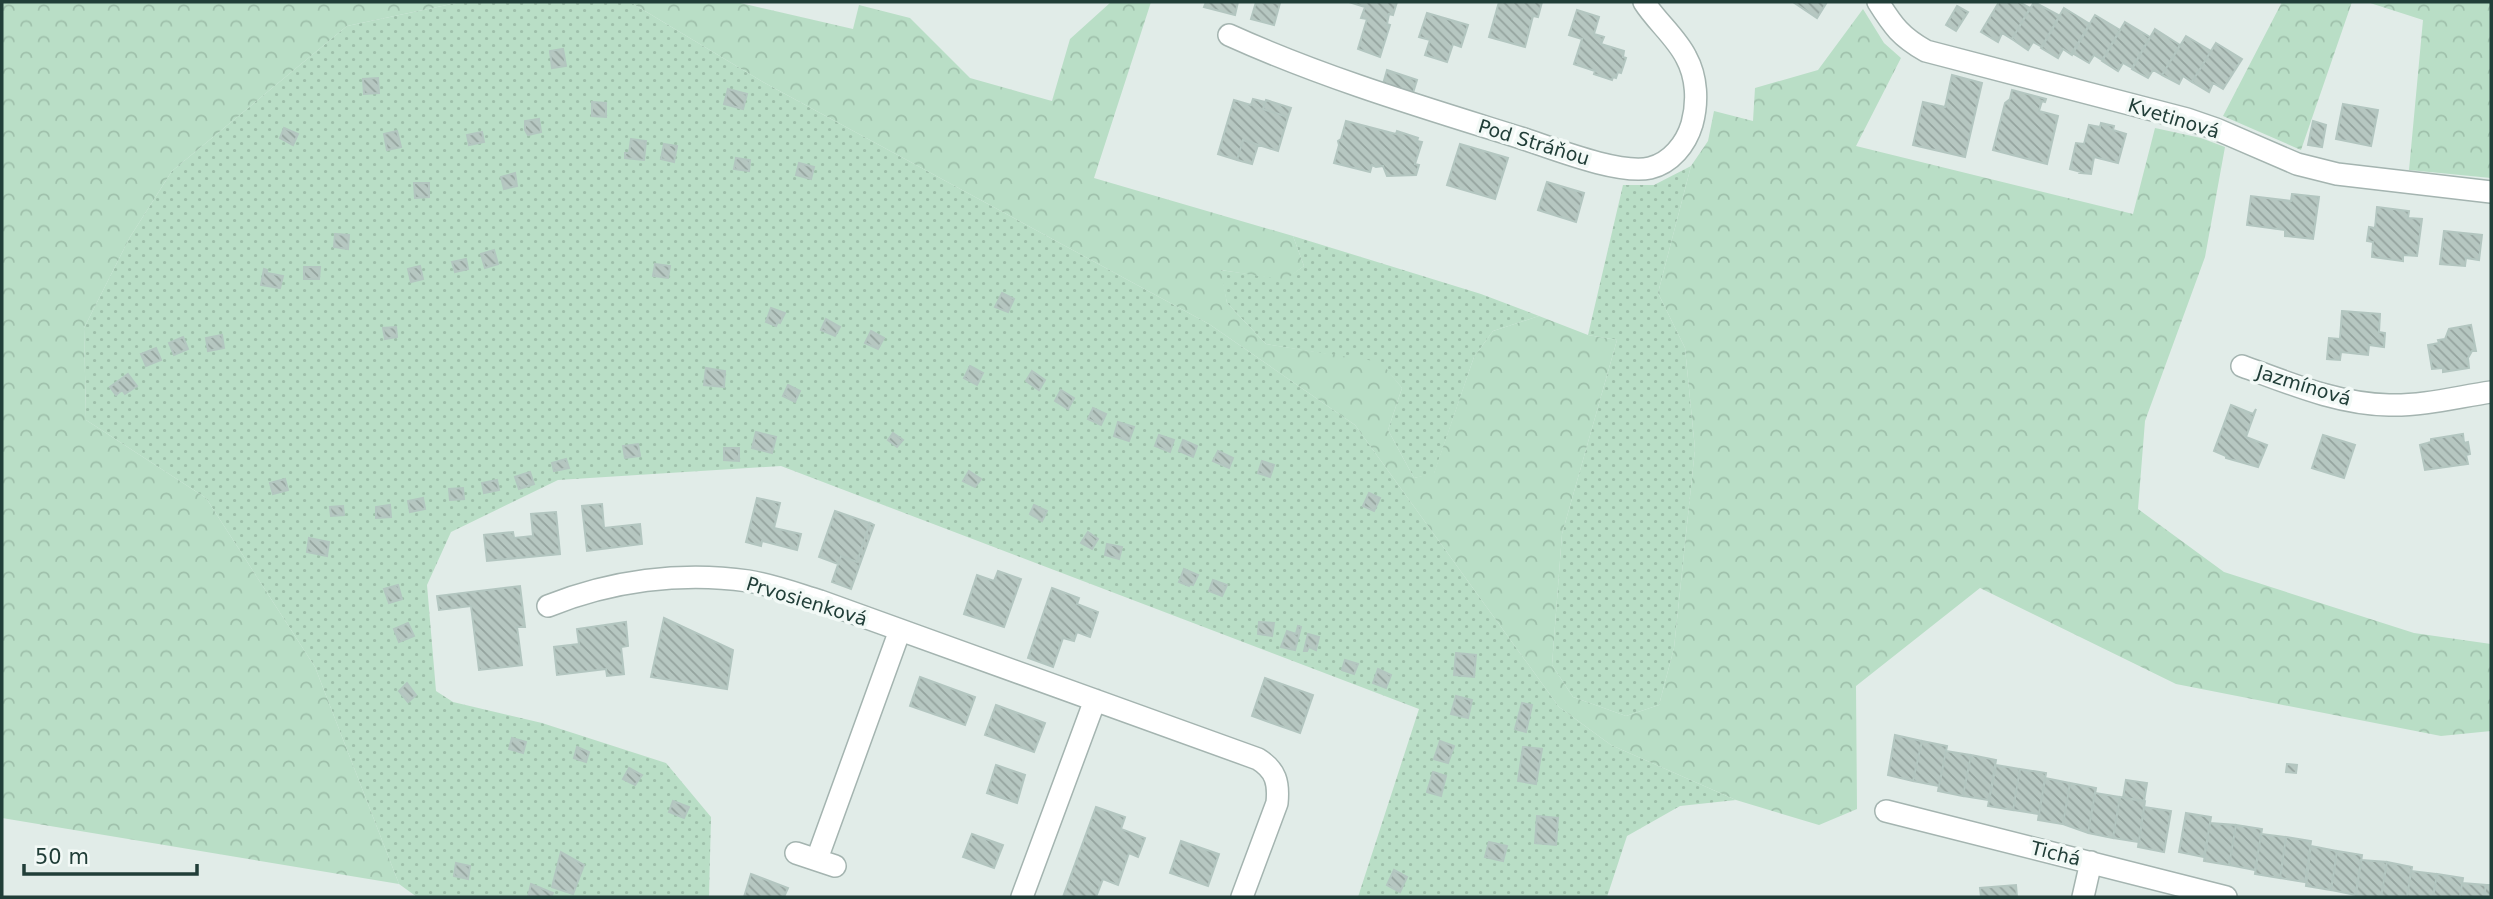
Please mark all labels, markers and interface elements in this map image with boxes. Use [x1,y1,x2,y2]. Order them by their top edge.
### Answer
street label: Kvetinová [2126,94,2222,142]
street label: Pod Stráňou [1476,115,1592,169]
street label: Jazmínová [2253,360,2354,410]
street label: Prvosienková [744,572,870,630]
scale bar [24,832,198,876]
street label: Tichá [2028,836,2083,870]
text: 50 m [35,845,89,869]

